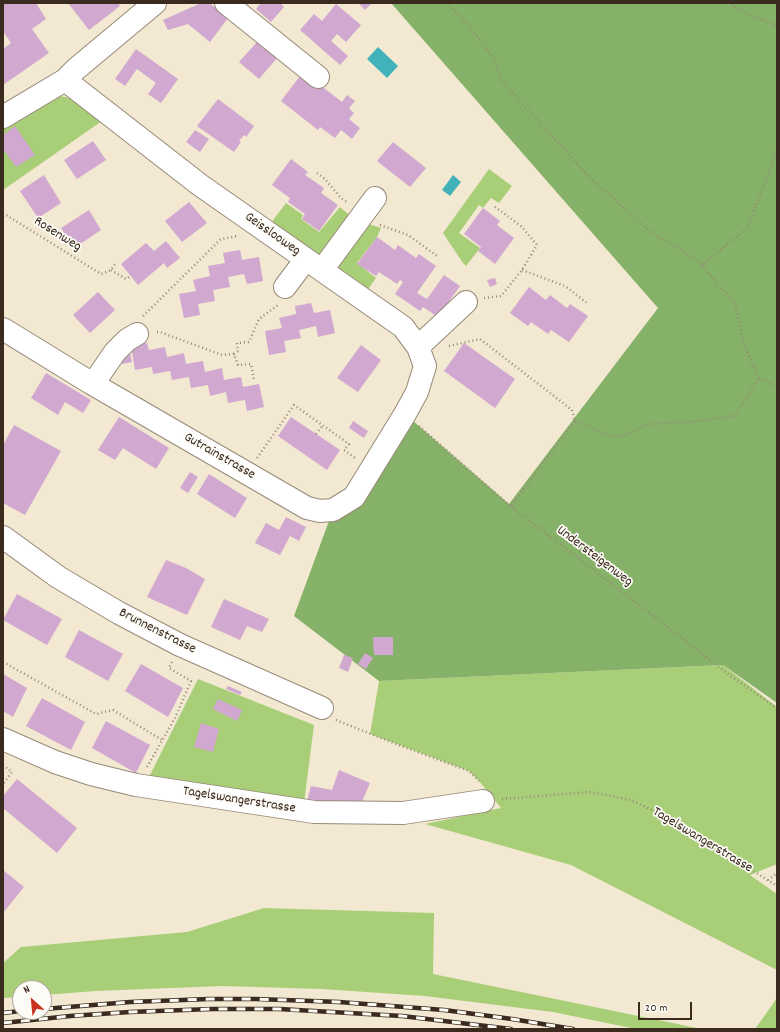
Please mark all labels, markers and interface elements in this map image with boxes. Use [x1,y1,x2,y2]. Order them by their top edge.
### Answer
street label: Geisslooweg [241,210,303,260]
street label: Rosenweg [30,214,84,256]
street label: Gutrainstrasse [180,430,258,484]
street label: Understeigenweg [553,523,635,591]
street label: Brunnenstrasse [116,605,198,659]
street label: Tagelswangerstrasse [181,784,297,818]
street label: Tagelswangerstrasse [649,804,755,878]
north arrow [12,980,52,1020]
text: N [21,982,33,999]
scale bar [640,994,694,1020]
text: 20 m [645,1000,668,1017]

